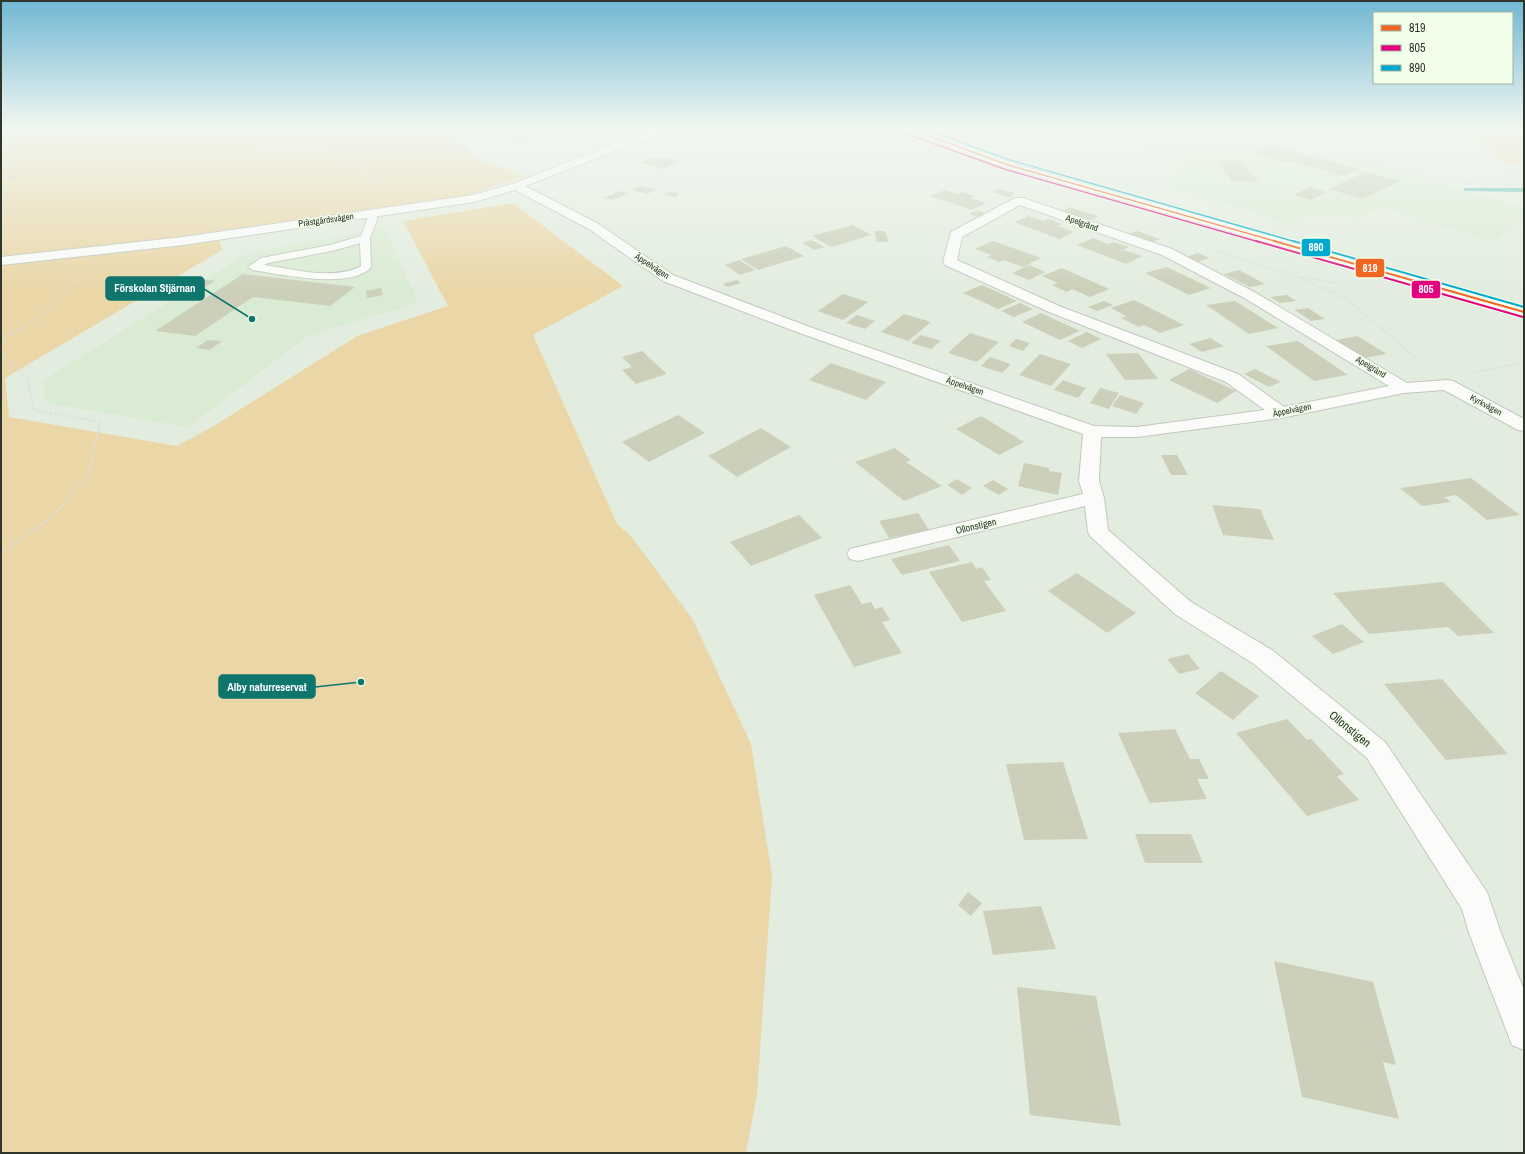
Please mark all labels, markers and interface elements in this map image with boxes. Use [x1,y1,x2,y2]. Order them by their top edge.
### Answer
legend [1373,12,1513,84]
text: 819 [1409,20,1425,36]
text: 805 [1409,40,1426,56]
text: 890 [1409,60,1425,76]
street label: Prästgårdsvägen [298,210,354,230]
street label: Apelgränd [1063,212,1100,234]
line badge: 890 [1301,238,1331,257]
text: 890 [1308,240,1324,254]
street label: Äppelvägen [632,250,672,282]
line badge: 819 [1355,258,1385,278]
text: 819 [1362,261,1378,275]
callout: Förskolan Stjärnan [106,277,204,300]
line badge: 805 [1411,280,1441,299]
text: Förskolan Stjärnan [114,281,196,295]
text: 805 [1418,282,1434,296]
street label: Apelgränd [1353,353,1389,381]
street label: Äppelvägen [944,374,985,398]
street label: Kyrkvägen [1468,392,1504,418]
street label: Äppelvägen [1271,400,1312,420]
street label: Ollonstigen [954,515,998,537]
callout: Alby naturreservat [219,675,315,698]
text: Alby naturreservat [227,680,307,694]
street label: Ollonstigen [1326,707,1374,751]

